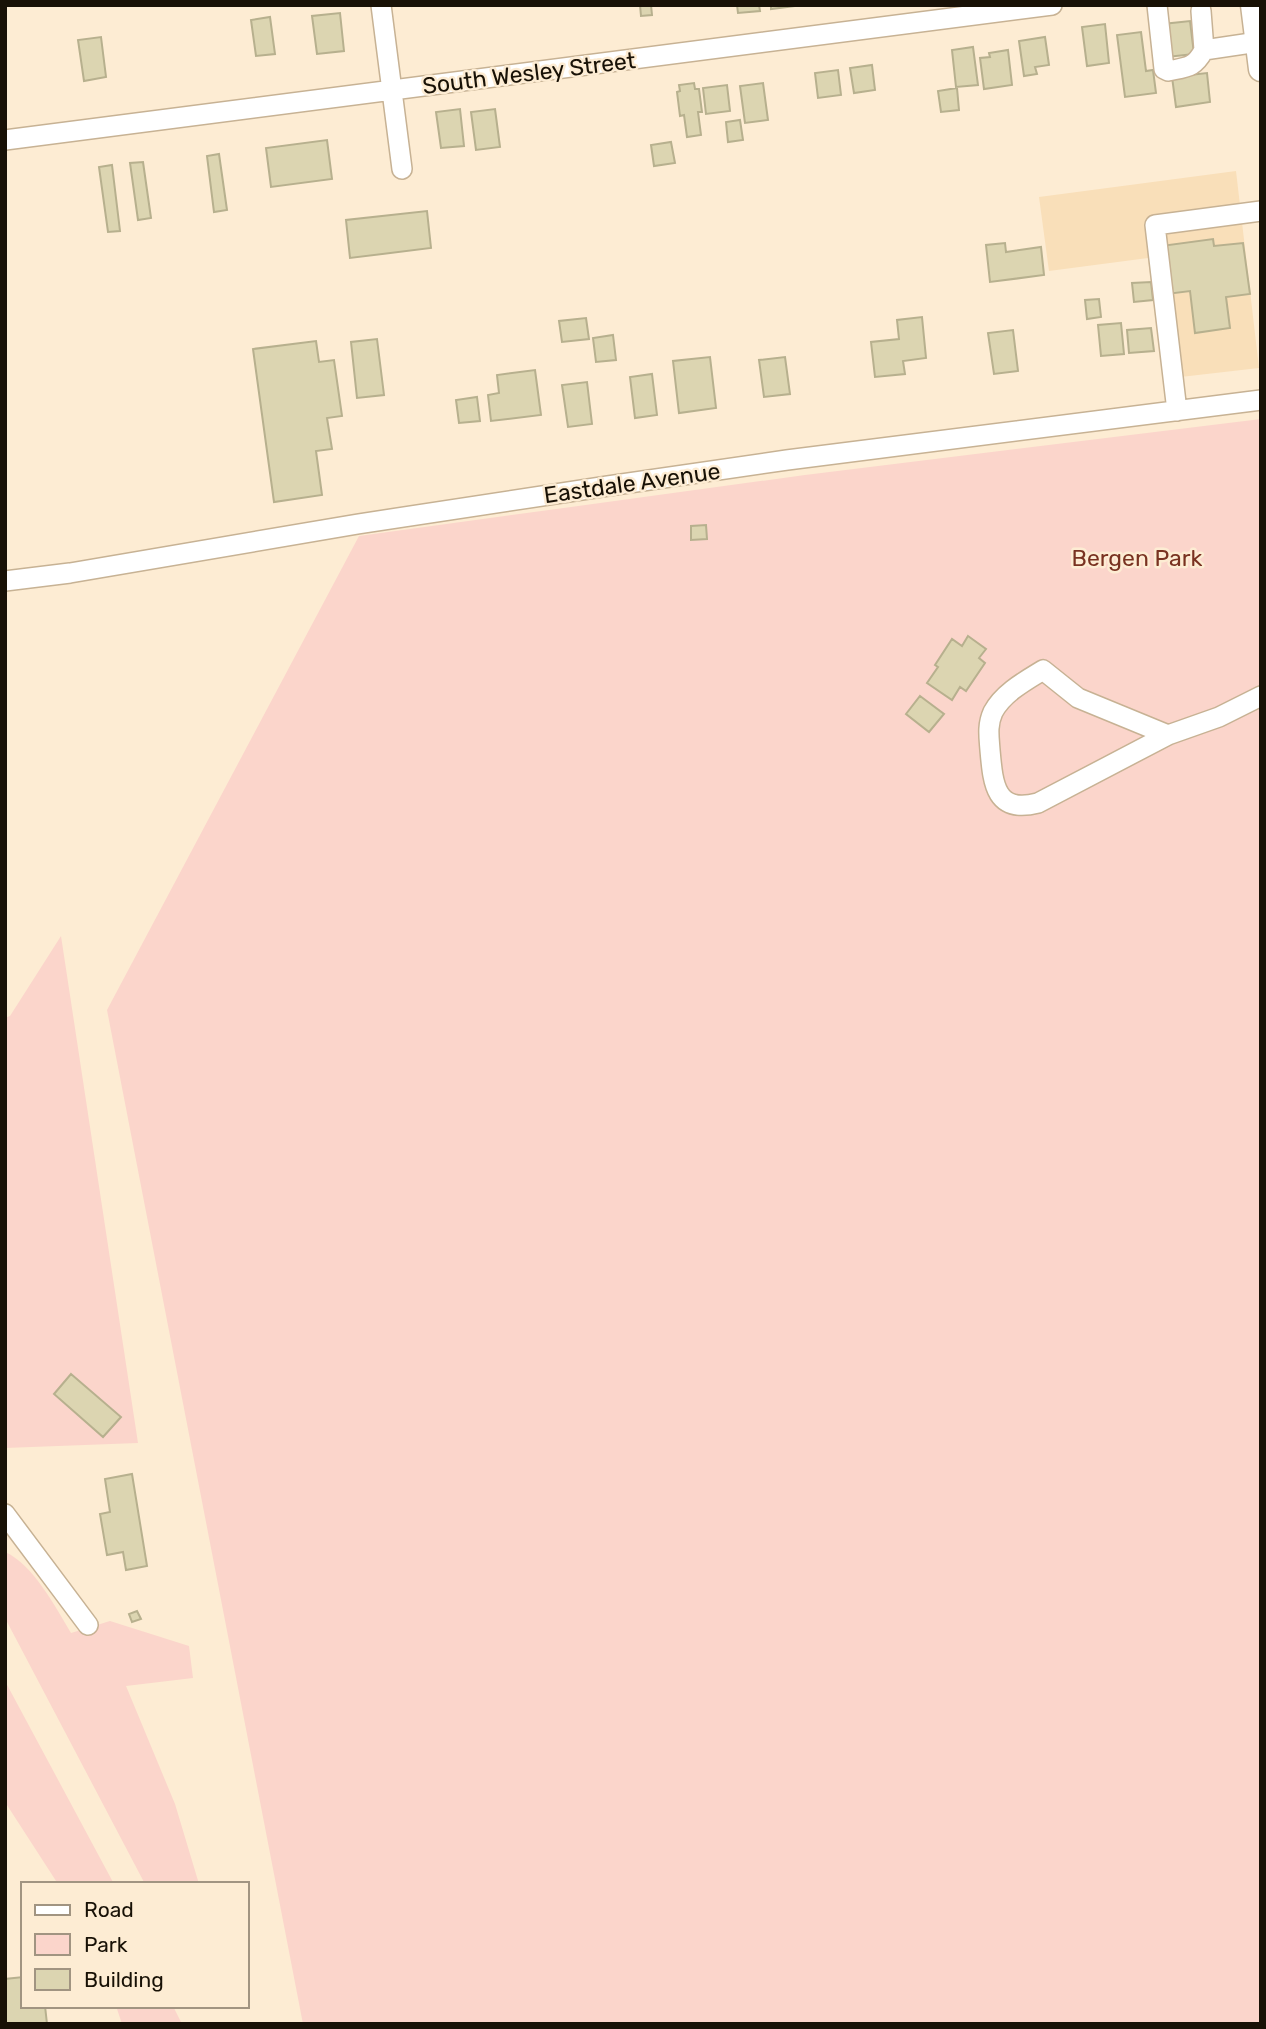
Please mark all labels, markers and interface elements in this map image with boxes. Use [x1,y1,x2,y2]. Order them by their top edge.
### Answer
street label: South Wesley Street [421,46,637,100]
street label: Eastdale Avenue [542,457,722,509]
park label: Bergen Park [1072,544,1203,572]
legend [21,1882,248,2008]
text: Road [84,1897,134,1922]
text: Park [84,1932,128,1957]
text: Building [84,1967,164,1992]

